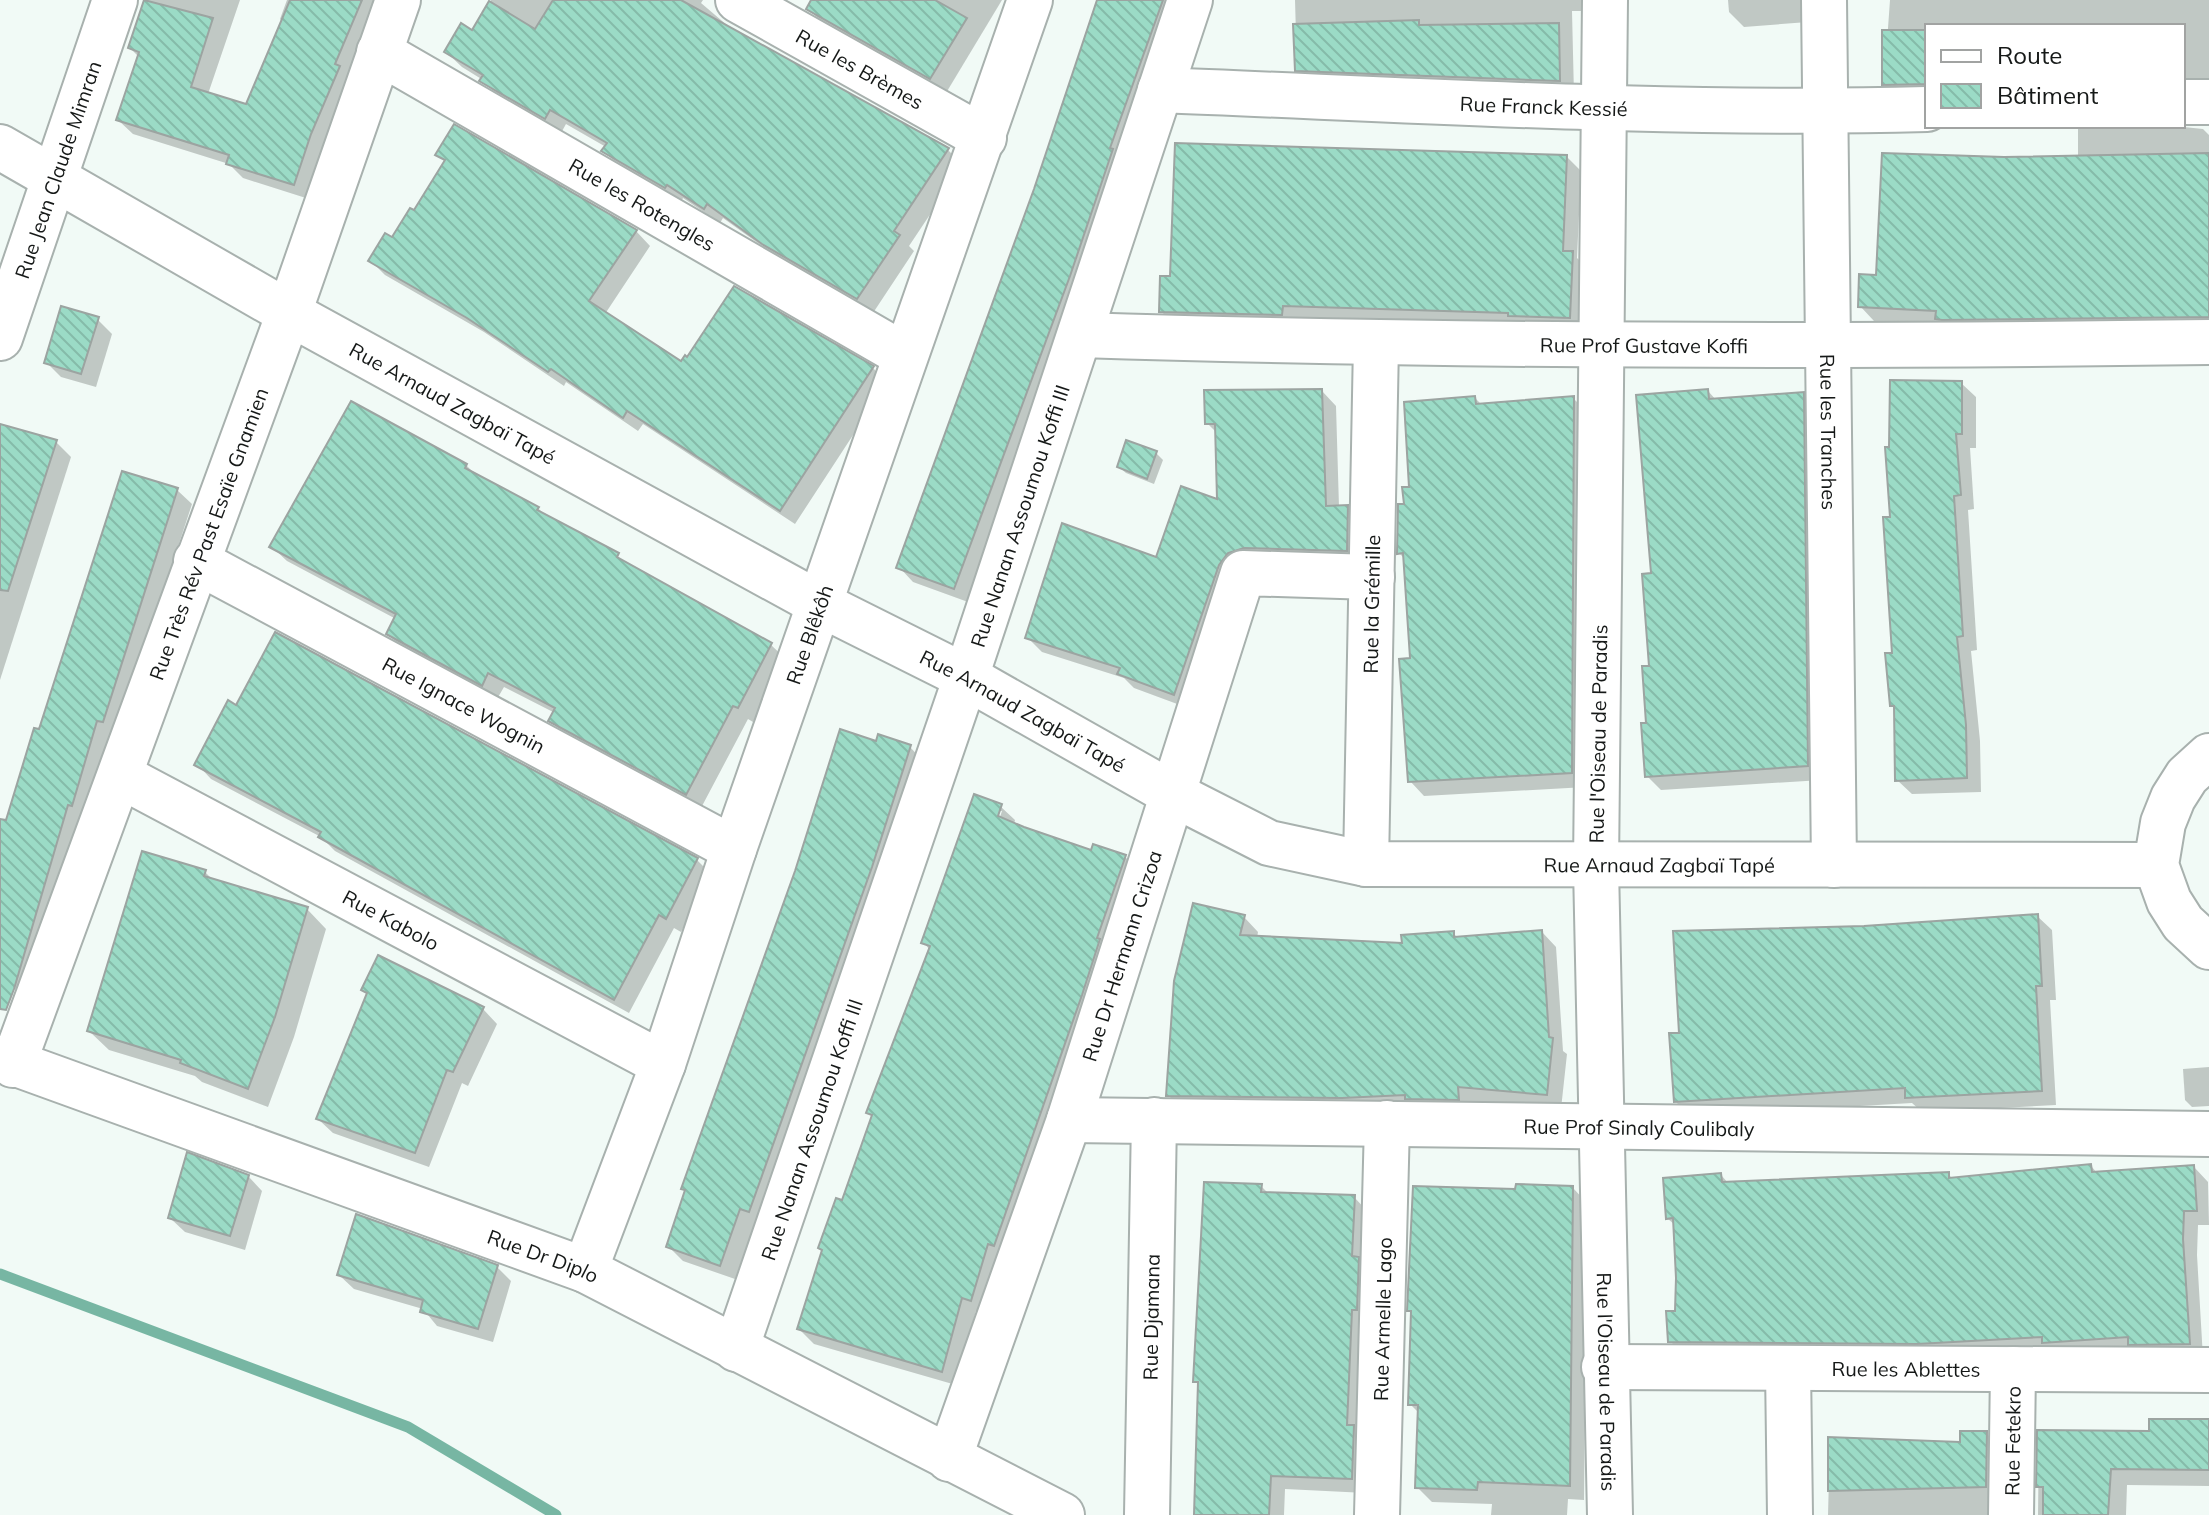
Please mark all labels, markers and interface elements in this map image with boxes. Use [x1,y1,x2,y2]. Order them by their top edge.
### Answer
street label: Rue les Brèmes [792,23,928,114]
legend [1925,24,2185,128]
text: Route [1997,40,2062,70]
street label: Rue Jean Claude Mimran [9,57,106,282]
text: Bâtiment [1997,80,2098,110]
street label: Rue Franck Kessié [1459,90,1628,121]
street label: Rue les Rotengles [565,152,720,256]
street label: Rue Prof Gustave Koffi [1540,332,1748,358]
street label: Rue Arnaud Zagbaï Tapé [345,336,560,469]
street label: Rue les Tranches [1816,354,1842,510]
street label: Rue Nanan Assoumou Koffi III [964,381,1074,650]
street label: Rue Très Rév Past Esaïe Gnamien [143,384,273,683]
street label: Rue la Grémille [1357,534,1385,674]
street label: Rue Blêkôh [780,581,838,688]
street label: Rue l'Oiseau de Paradis [1584,624,1612,844]
street label: Rue Arnaud Zagbaï Tapé [916,644,1130,777]
street label: Rue Ignace Wognin [378,651,550,758]
street label: Rue Dr Hermann Crizoa [1076,847,1167,1064]
street label: Rue Arnaud Zagbaï Tapé [1544,852,1775,877]
street label: Rue Kabolo [339,884,444,955]
street label: Rue Nanan Assoumou Koffi III [755,995,867,1264]
street label: Rue Prof Sinaly Coulibaly [1523,1113,1755,1141]
street label: Rue Dr Diplo [484,1223,603,1288]
street label: Rue Armelle Lago [1367,1237,1397,1401]
street label: Rue Djamana [1137,1254,1164,1381]
street label: Rue l'Oiseau de Paradis [1592,1272,1622,1492]
street label: Rue les Ablettes [1831,1356,1981,1381]
street label: Rue Fetekro [1999,1386,2025,1496]

